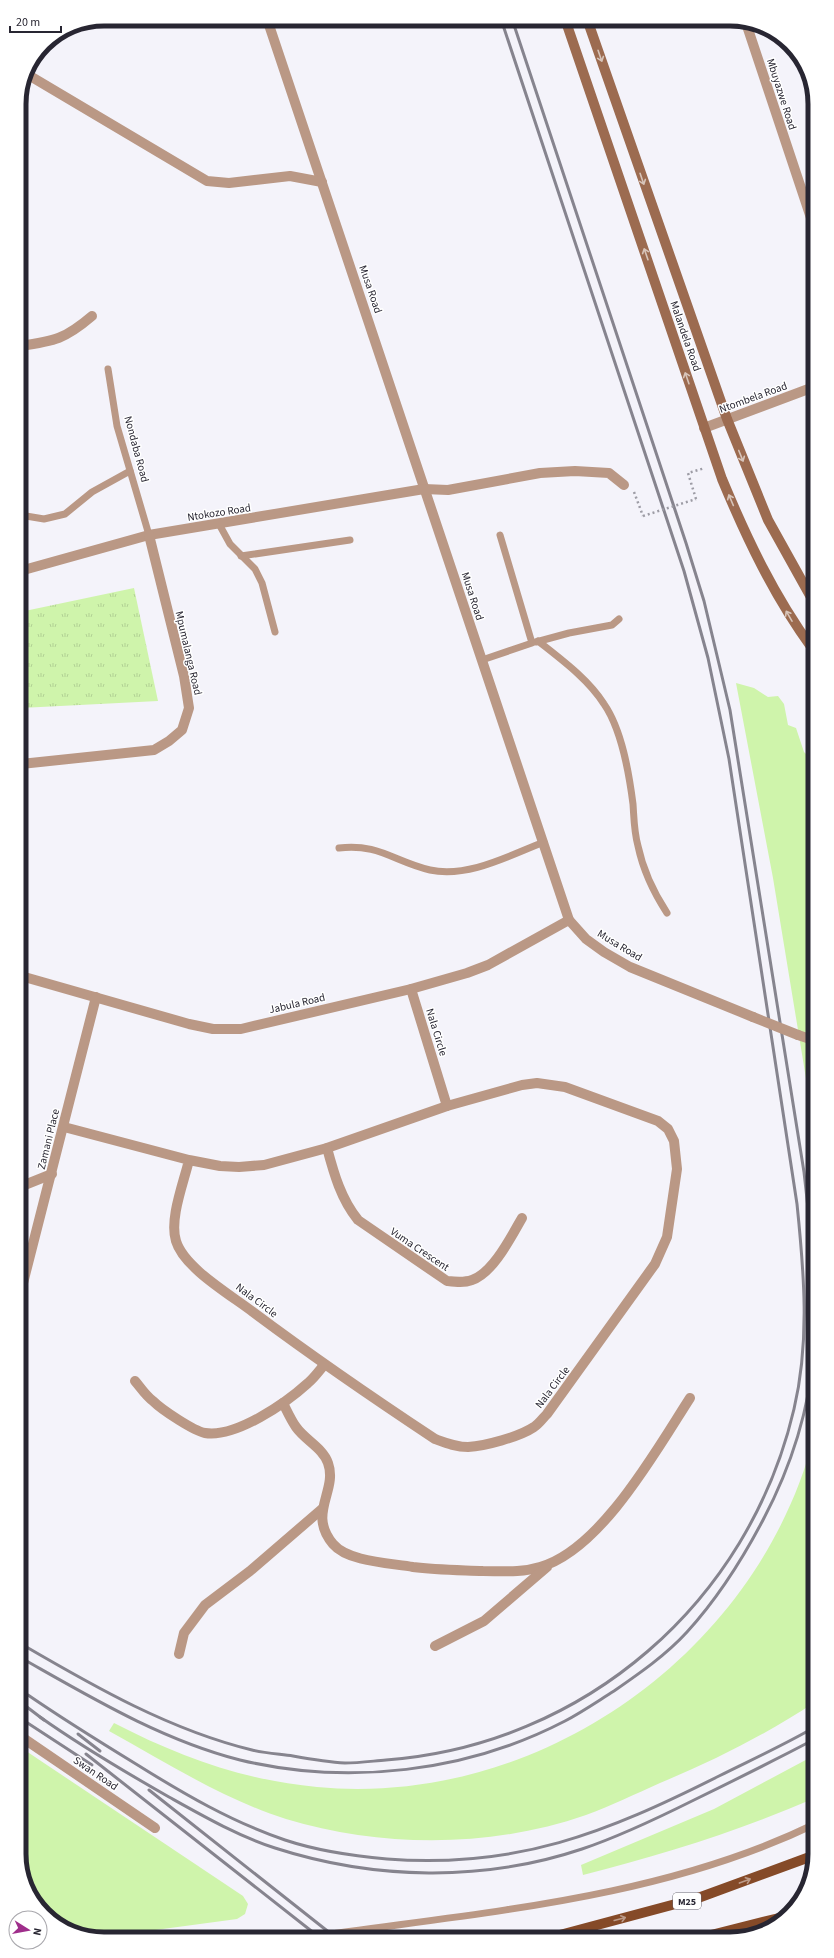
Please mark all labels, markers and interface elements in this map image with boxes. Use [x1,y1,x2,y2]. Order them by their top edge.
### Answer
scale bar [10,8,61,34]
text: 20 m [16,14,40,31]
one-way arrow [597,49,604,62]
street label: Mbuyazwe Road [763,56,800,132]
one-way arrow [639,172,646,185]
one-way arrow [641,249,649,261]
street label: Musa Road [355,263,386,315]
street label: Malandela Road [666,299,705,373]
one-way arrow [683,371,690,384]
street label: Ntombela Road [717,378,789,417]
street label: Nondaba Road [120,414,153,484]
one-way arrow [738,449,745,461]
one-way arrow [727,494,734,506]
street label: Ntokozo Road [186,500,252,525]
street label: Musa Road [458,570,487,622]
street label: Mpumalanga Road [172,610,205,697]
one-way arrow [785,610,793,622]
street label: Musa Road [594,926,645,965]
street label: Jabula Road [268,990,327,1017]
street label: Nala Circle [422,1006,451,1058]
street label: Zamani Place [34,1107,63,1171]
street label: Vuma Crescent [387,1224,452,1275]
street label: Nala Circle [233,1280,281,1322]
street label: Nala Circle [532,1363,574,1411]
street label: Swan Road [70,1753,121,1794]
one-way arrow [738,1877,751,1884]
road number: M25 [673,1893,701,1909]
north arrow [8,1910,48,1950]
one-way arrow [614,1915,627,1922]
text: N [29,1927,45,1937]

